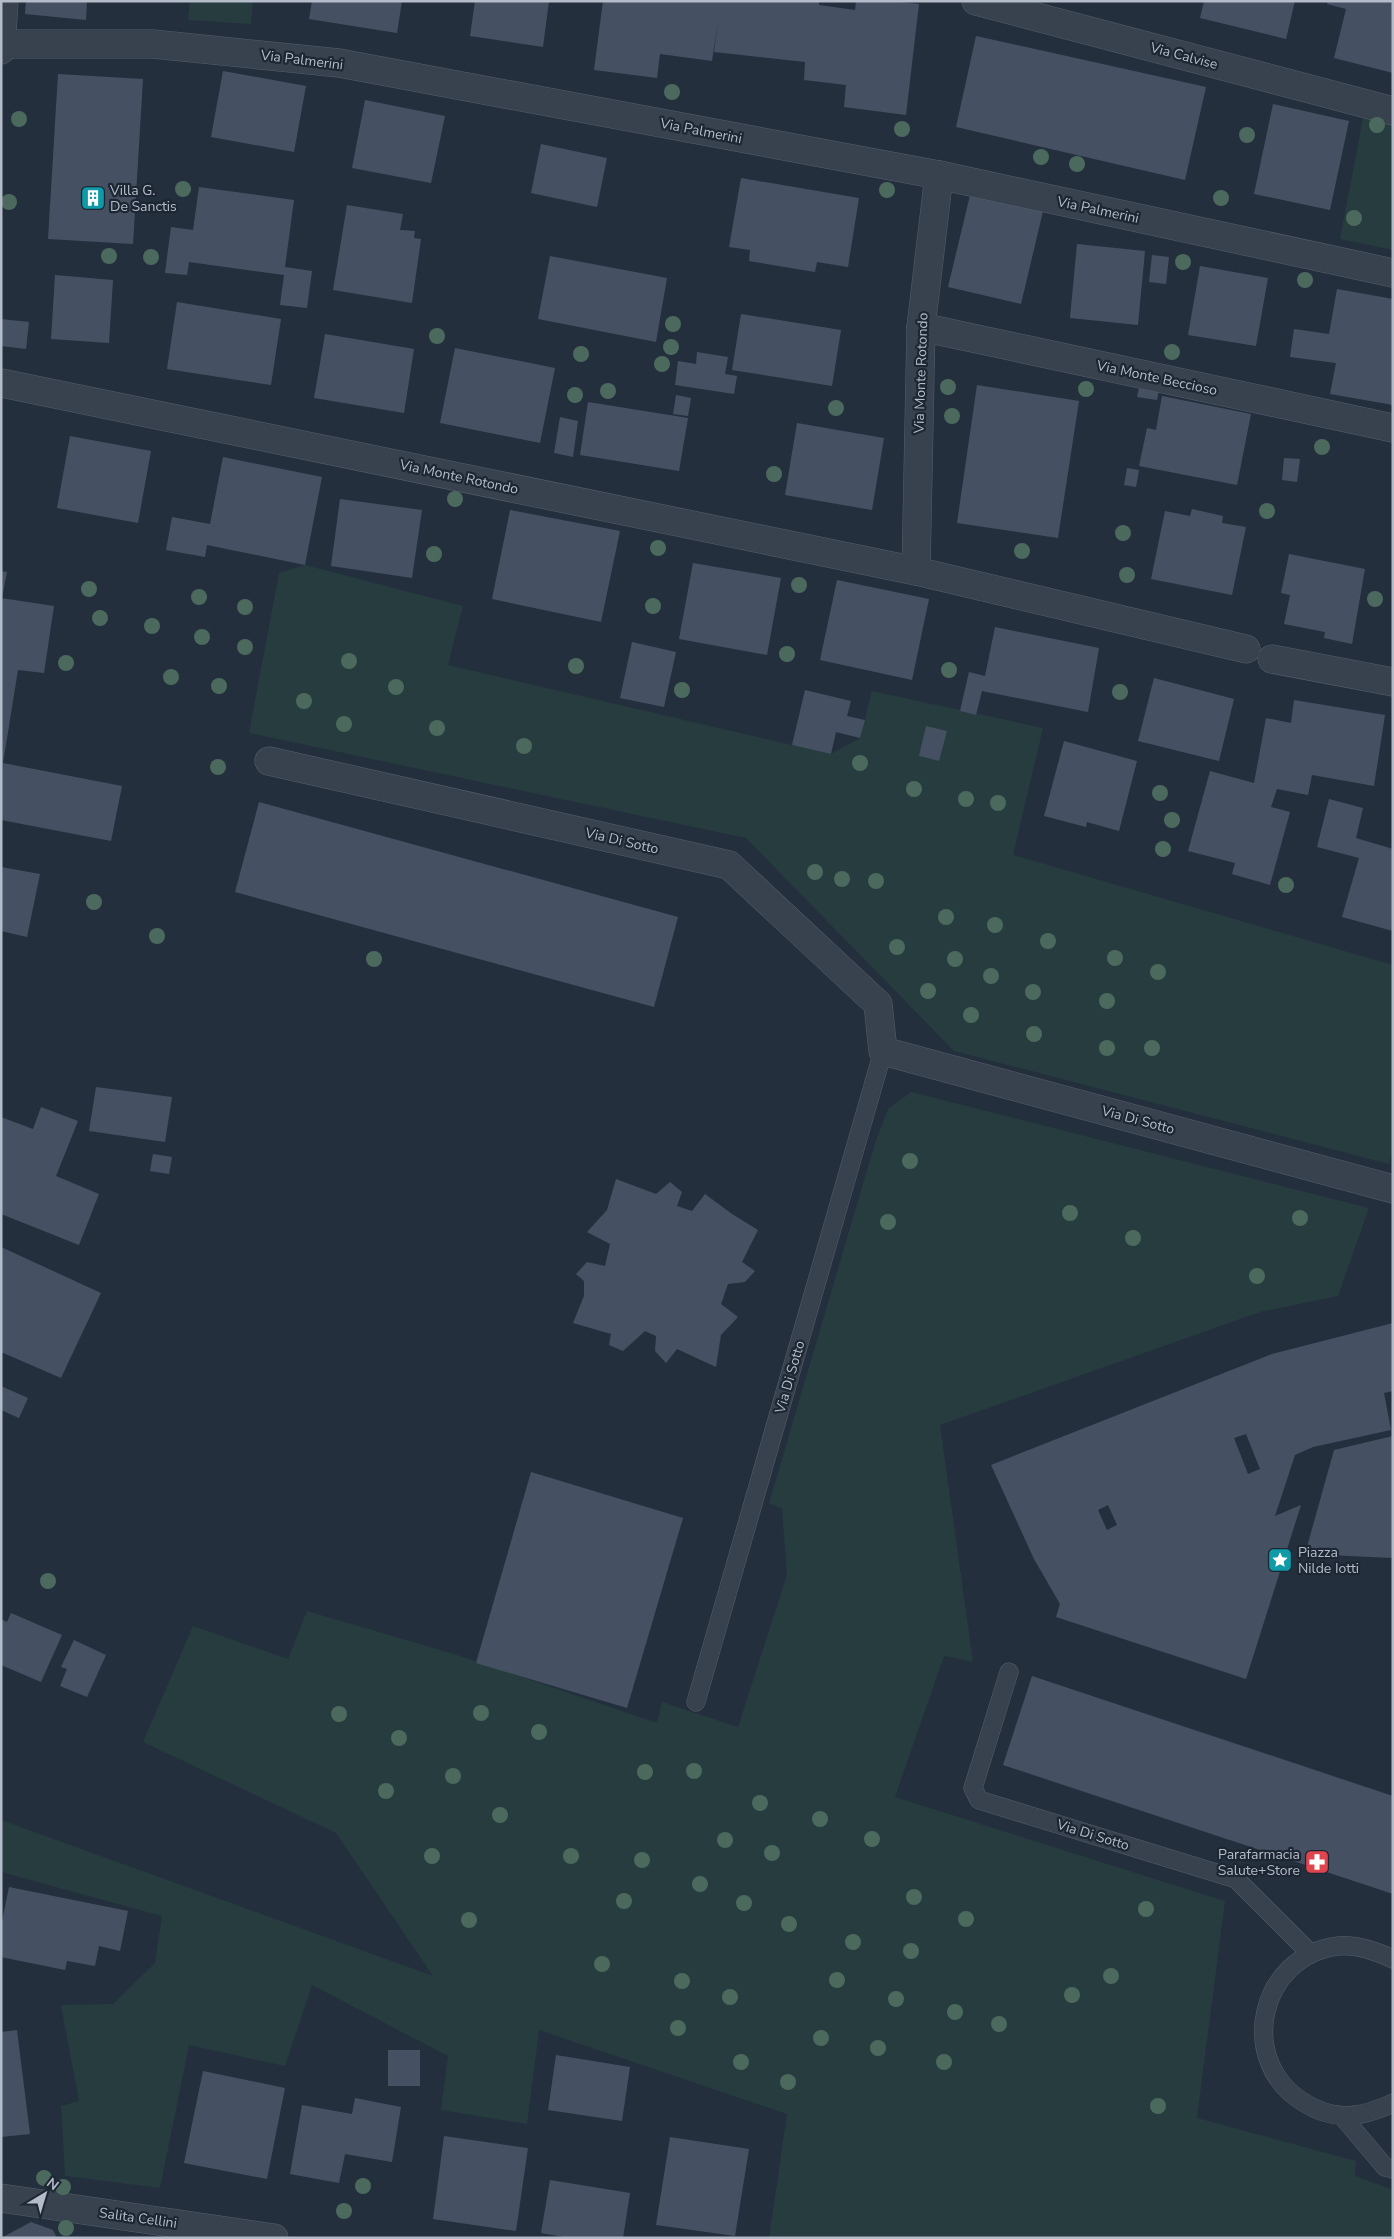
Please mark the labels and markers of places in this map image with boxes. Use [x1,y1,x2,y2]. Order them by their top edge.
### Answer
place label: Villa G. De Sanctis [109,181,177,216]
building icon: Villa G. De Sanctis [80,185,106,211]
place label: Piazza Nilde Iotti [1298,1543,1359,1578]
place icon: Piazza Nilde Iotti [1267,1547,1293,1573]
place label: Parafarmacia Salute+Store [1218,1845,1300,1880]
pharmacy icon: Parafarmacia Salute+Store [1304,1849,1330,1875]

